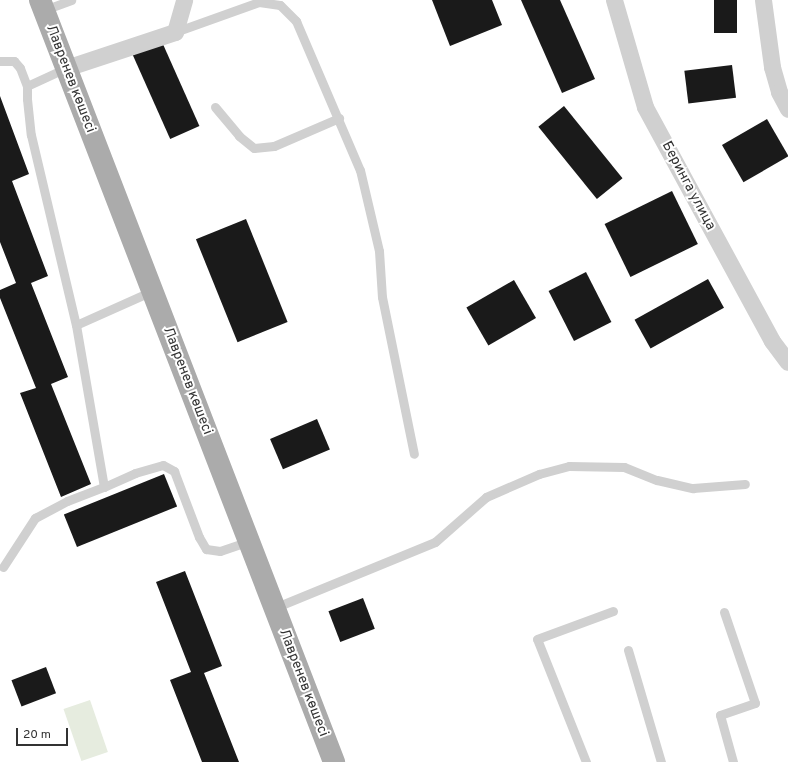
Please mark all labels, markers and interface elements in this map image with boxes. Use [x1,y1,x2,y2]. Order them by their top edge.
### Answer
street label: Лавренев көшесі [42,23,98,135]
street label: Беринга улица [657,139,719,233]
street label: Лавренев көшесі [159,325,215,437]
street label: Лавренев көшесі [275,627,331,739]
scale bar [18,720,70,746]
text: 20 m [23,727,51,743]

